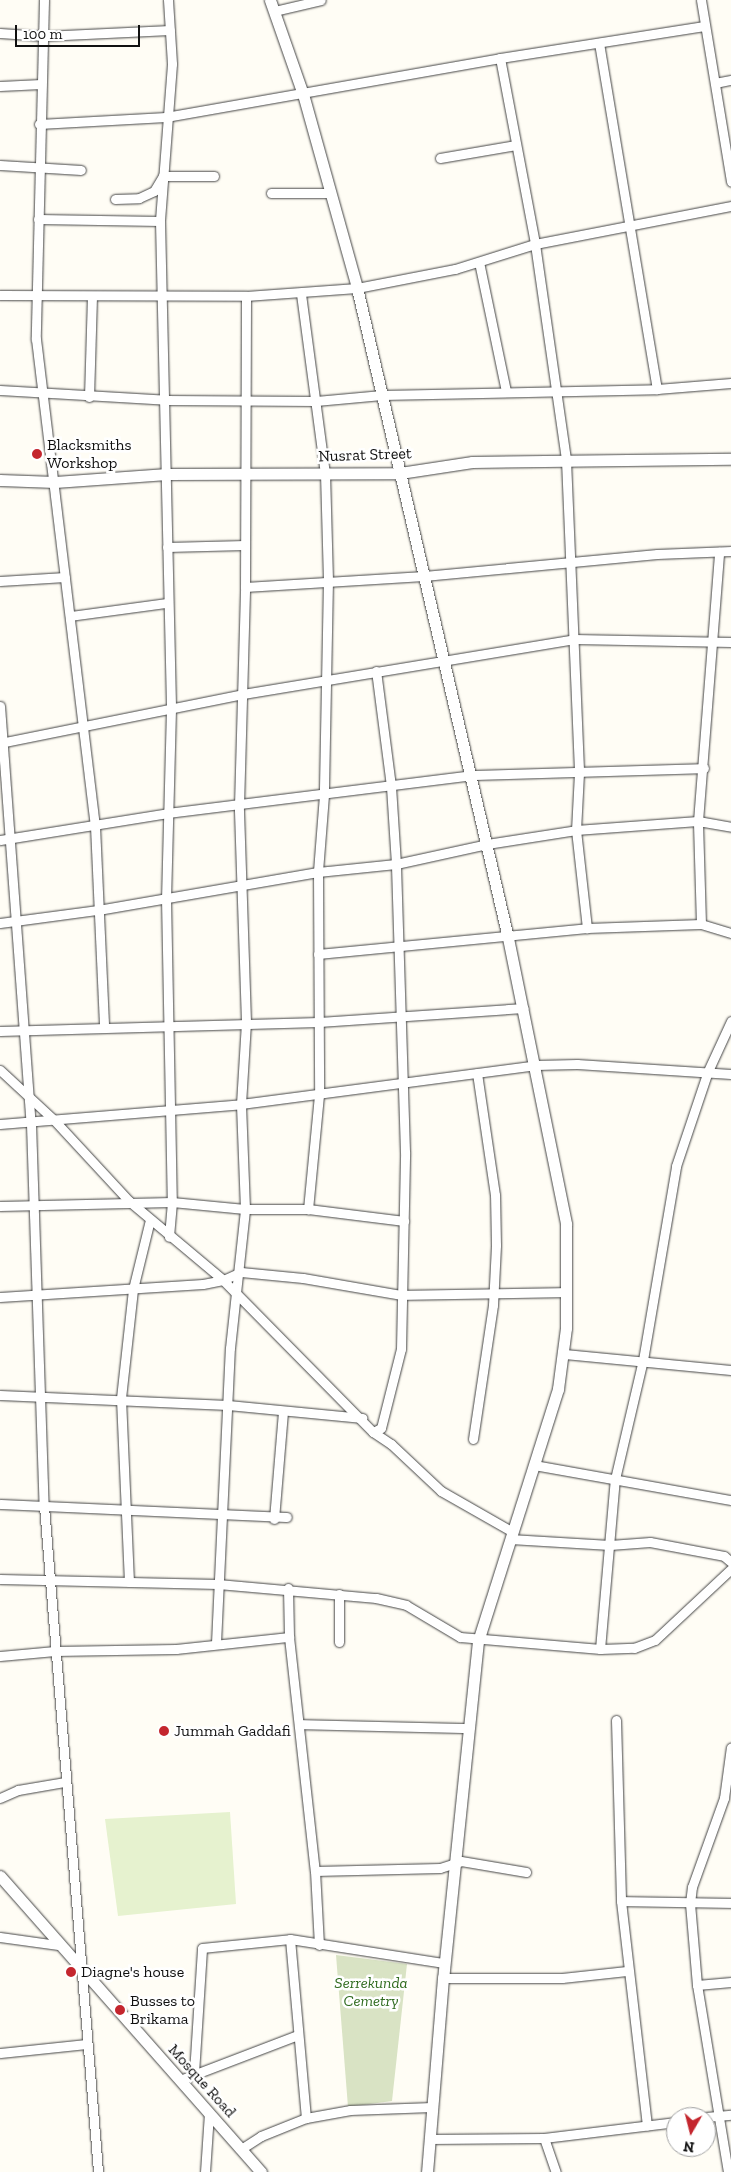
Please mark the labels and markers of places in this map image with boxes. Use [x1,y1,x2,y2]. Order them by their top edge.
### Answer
place label: Blacksmiths Workshop [47,435,131,473]
marker: Blacksmiths Workshop [31,448,43,460]
place label: Jummah Gaddafi [174,1721,291,1741]
marker: Jummah Gaddafi [158,1725,170,1737]
place label: Diagne's house [81,1962,184,1982]
marker: Diagne's house [65,1966,77,1978]
place label: Busses to Brikama [130,1991,195,2029]
marker: Busses to Brikama [114,2004,126,2016]

